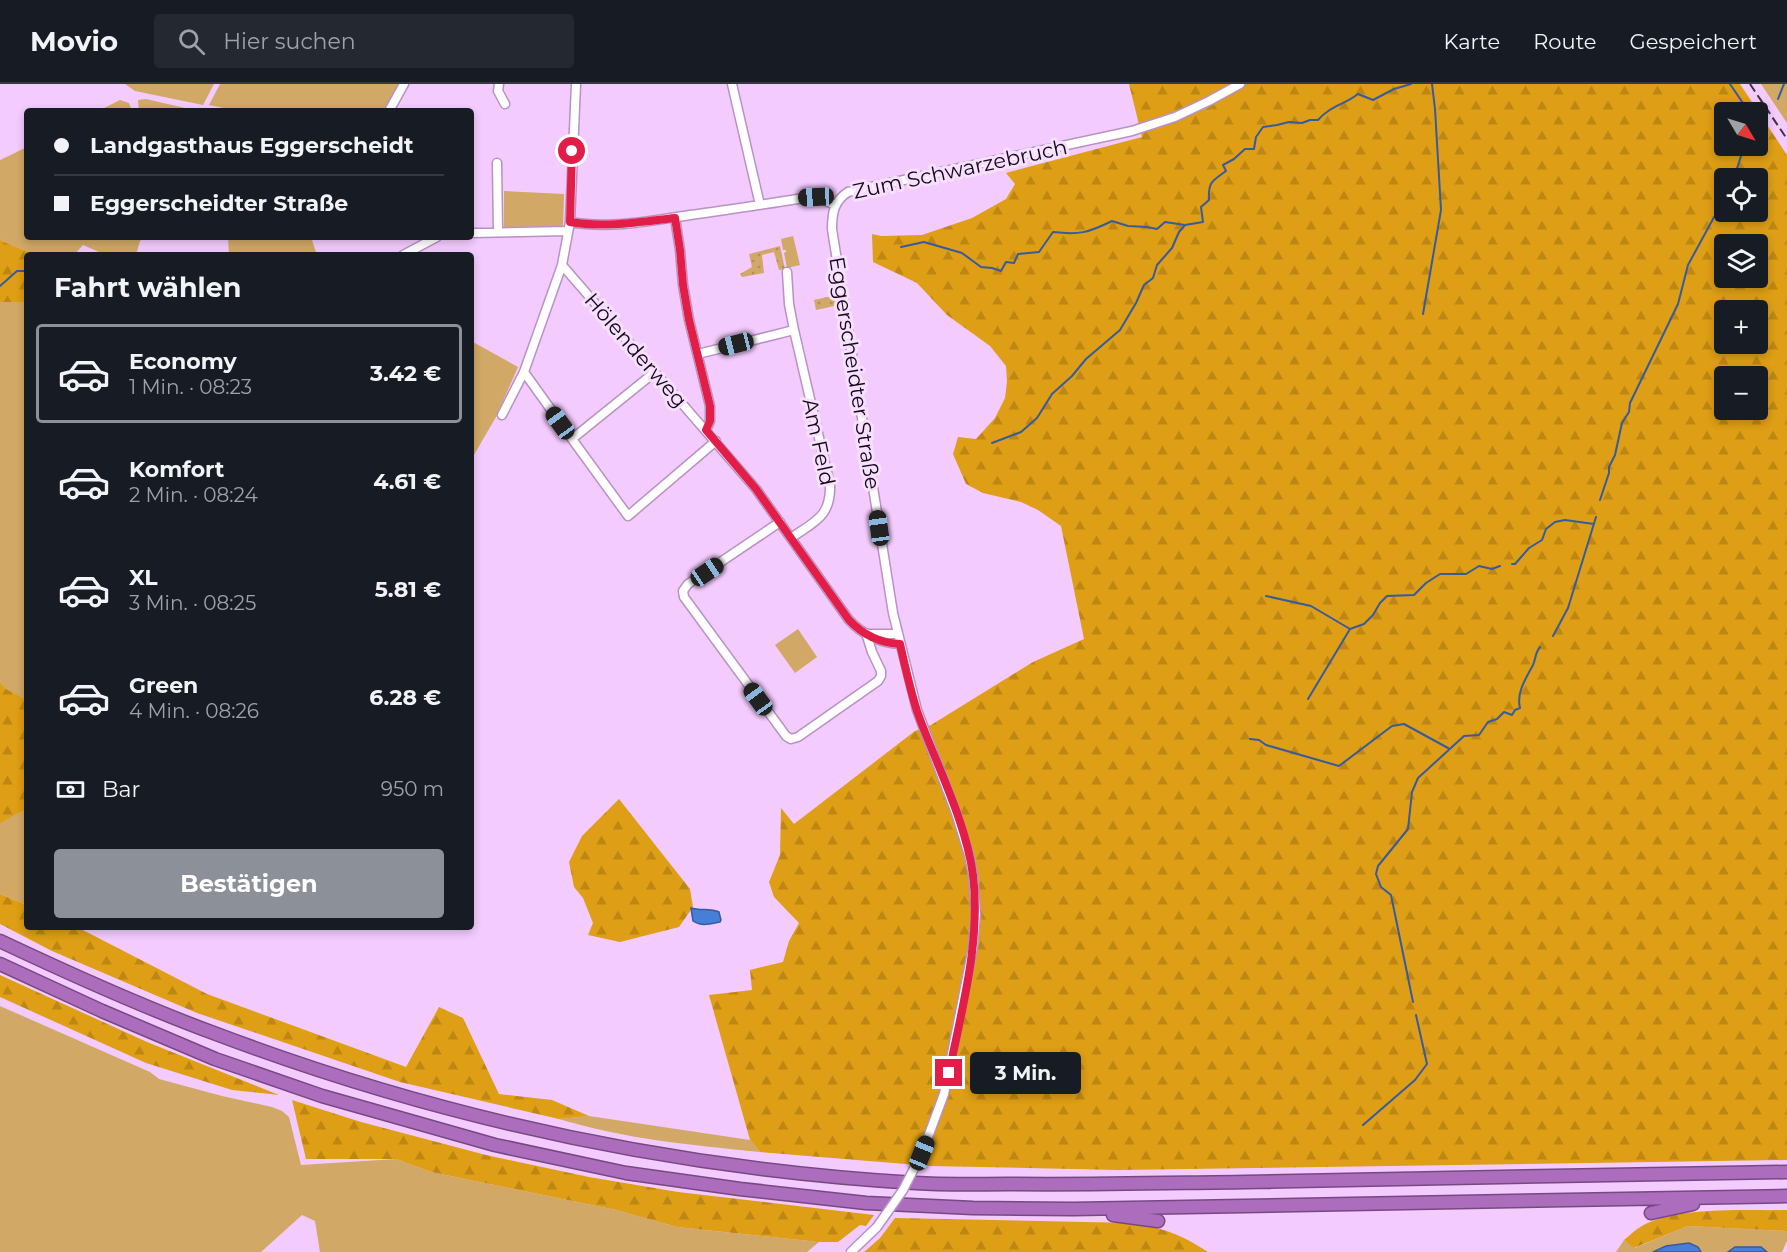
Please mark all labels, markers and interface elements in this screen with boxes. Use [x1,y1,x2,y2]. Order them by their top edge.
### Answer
search box [154,14,574,68]
text: Movio [30,24,118,58]
icon: search [175,25,208,58]
text: Hier suchen [223,28,356,55]
text: Karte [1444,29,1500,54]
text: Route [1533,29,1596,54]
text: Gespeichert [1629,29,1757,54]
north arrow [1714,102,1768,156]
map controls [1714,102,1768,420]
text: Landgasthaus Eggerscheidt [90,132,414,159]
street label: Zum Schwarzebruch [850,134,1070,204]
route start [558,137,585,164]
button: locate [1714,168,1768,222]
car [798,187,834,207]
text: Eggerscheidter Straße [90,190,348,217]
button: layers [1714,234,1768,288]
street label: Eggerscheidter Straße [824,255,886,491]
text: Fahrt wählen [54,271,241,304]
street label: Hölenderweg [579,288,693,412]
button: + [1714,300,1768,354]
car [716,331,756,357]
icon: car [57,347,111,401]
text: Economy [129,348,237,375]
text: 3.42 € [370,360,441,387]
button: − [1714,366,1768,420]
text: 1 Min. · 08:23 [129,375,252,399]
street label: Am Feld [798,396,840,488]
car [542,403,578,443]
icon: car [57,455,111,509]
text: Komfort [129,456,224,483]
text: 4.61 € [373,468,441,495]
text: 2 Min. · 08:24 [129,483,258,507]
car [868,509,890,547]
car [687,554,727,590]
icon: car [57,563,111,617]
text: XL [129,564,158,591]
text: 5.81 € [375,576,441,603]
text: 3 Min. · 08:25 [129,591,256,615]
icon: car [57,671,111,725]
text: Green [129,672,198,699]
car [740,679,776,719]
text: 6.28 € [369,684,441,711]
text: 4 Min. · 08:26 [129,699,259,723]
icon: cash [54,773,87,806]
text: Bar [102,776,140,803]
text: 950 m [381,777,444,801]
button: Bestätigen [54,849,444,918]
callout: 3 Min. [970,1052,1081,1094]
route end [935,1059,962,1086]
text: 3 Min. [995,1061,1056,1085]
car [907,1133,937,1173]

